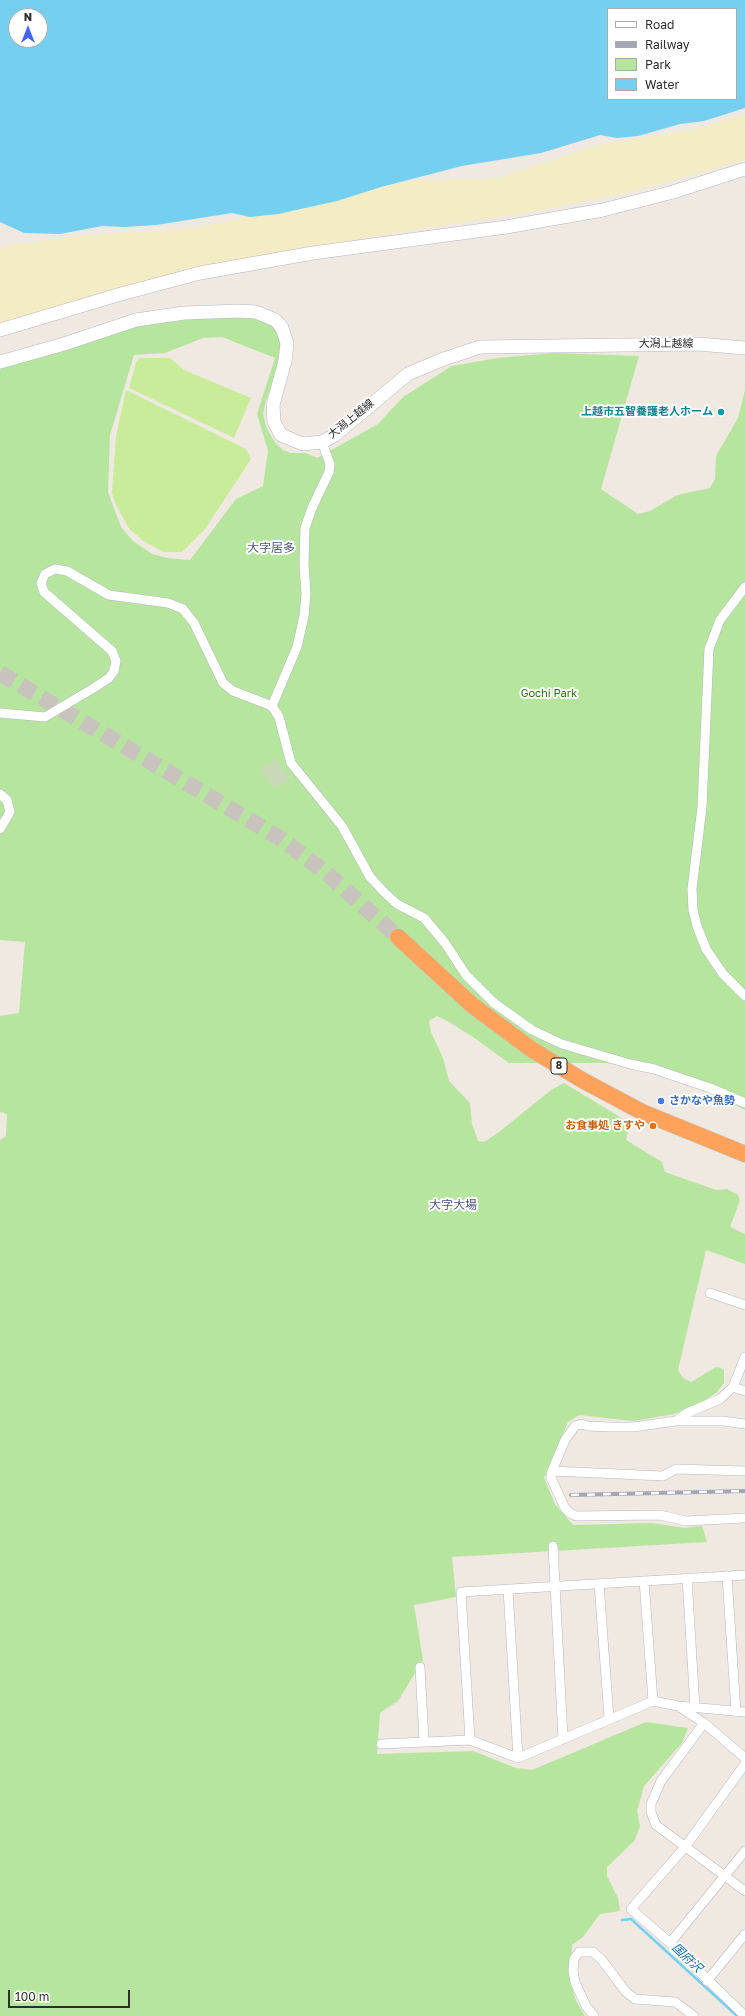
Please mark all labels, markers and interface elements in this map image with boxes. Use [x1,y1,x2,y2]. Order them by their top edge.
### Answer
north arrow [8,8,48,48]
legend [607,8,737,100]
text: N [24,10,32,23]
text: Road [645,17,674,32]
text: Railway [645,37,690,52]
text: Park [645,57,671,72]
text: Water [645,77,679,92]
street label: 大潟上越線 [639,337,693,351]
street label: 大潟上越線 [325,397,377,441]
place label: 上越市五智養護老人ホーム [581,405,713,419]
marker: 上越市五智養護老人ホーム [716,407,726,417]
district label: 大字居多 [247,541,295,555]
park label: Gochi Park [521,687,577,701]
road number: 8 [551,1058,567,1074]
place label: さかなや魚勢 [669,1094,735,1108]
marker: さかなや魚勢 [656,1096,666,1106]
place label: お食事処 きすや [565,1119,645,1133]
marker: お食事処 きすや [648,1121,658,1131]
district label: 大字大場 [429,1198,477,1212]
water label: 国府沢 [669,1940,705,1976]
scale bar [10,1982,132,2008]
text: 100 m [15,1989,49,2004]

